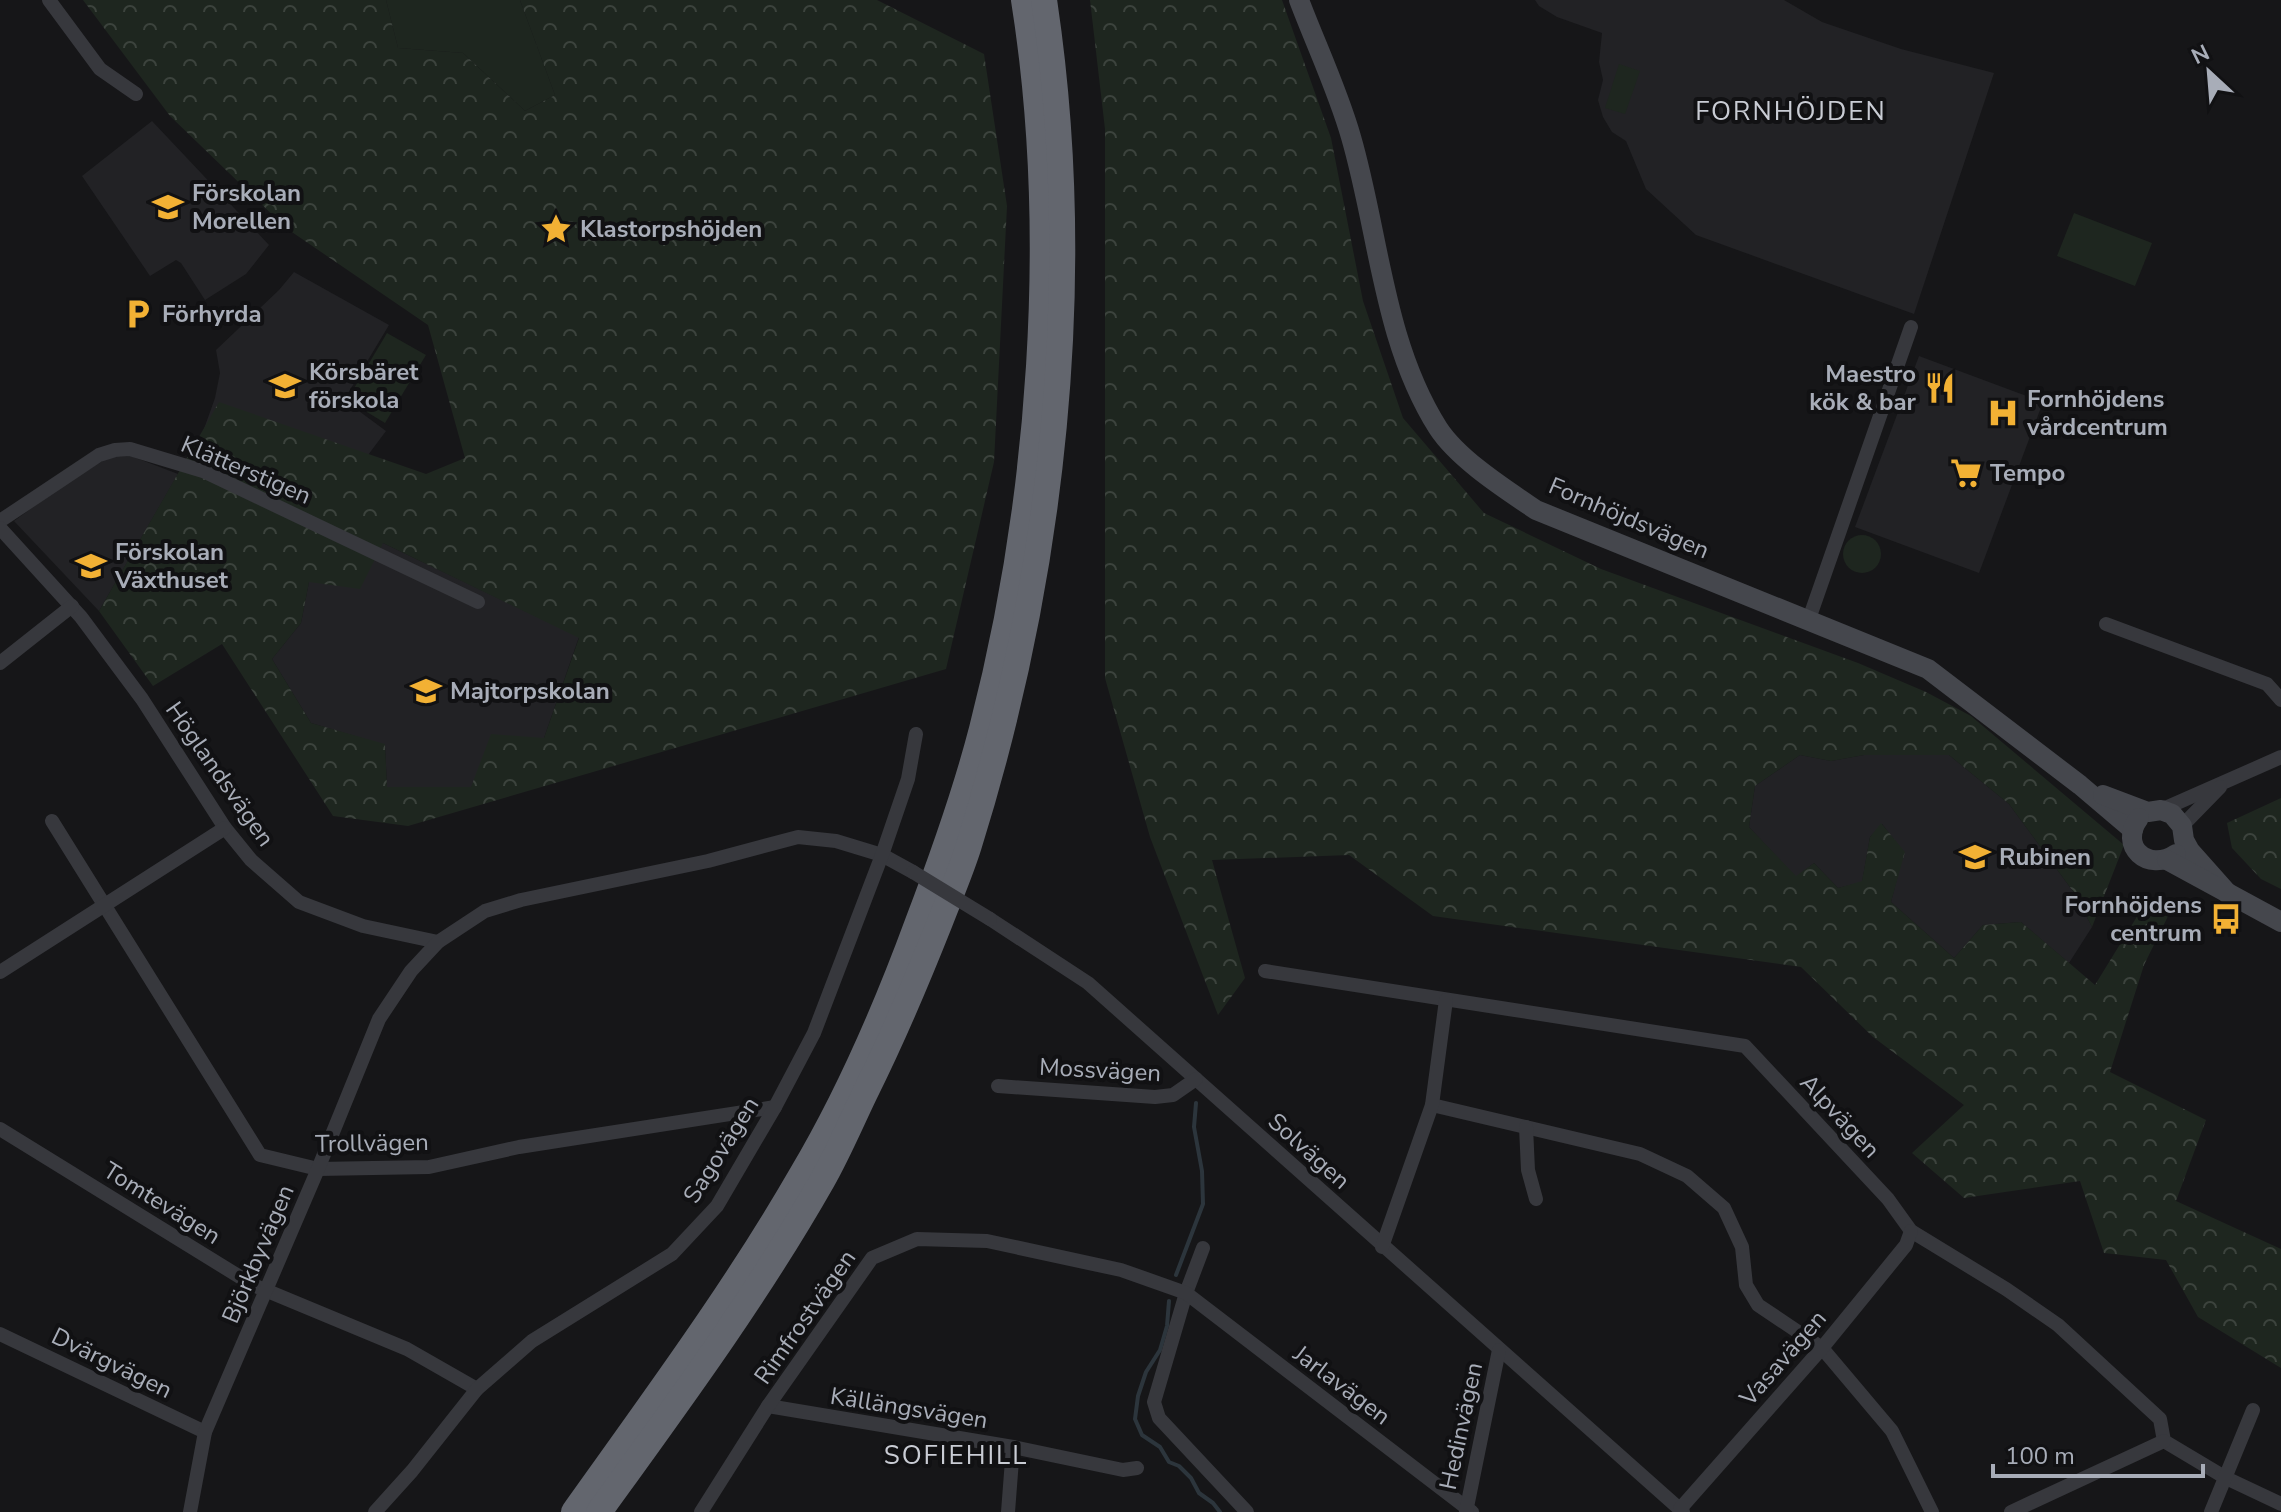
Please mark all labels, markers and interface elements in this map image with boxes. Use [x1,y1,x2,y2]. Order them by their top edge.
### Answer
north arrow [2169,32,2249,112]
text: N [2187,38,2215,72]
district label: FORNHÖJDEN [1695,94,1887,129]
place label: Förskolan Morellen [192,177,301,237]
school or university icon: Förskolan Morellen [151,190,185,224]
place icon: Klastorpshöjden [539,212,573,246]
place label: Klastorpshöjden [580,213,762,245]
parking icon: Förhyrda [121,297,155,331]
place label: Förhyrda [162,298,262,330]
place label: Körsbäret förskola [309,356,419,416]
place label: Maestro kök & bar [1809,358,1917,418]
school or university icon: Körsbäret förskola [268,369,302,403]
restaurant icon: Maestro kök & bar [1923,371,1957,405]
place label: Fornhöjdens vårdcentrum [2026,383,2168,443]
hospital icon: Fornhöjdens vårdcentrum [1986,396,2020,430]
street label: Klätterstigen [176,428,316,512]
supermarket icon: Tempo [1949,456,1983,490]
place label: Tempo [1990,457,2065,489]
street label: Fornhöjdsvägen [1544,470,1714,566]
place label: Förskolan Växthuset [114,536,229,596]
school or university icon: Förskolan Växthuset [74,549,108,583]
school or university icon: Majtorpskolan [409,674,443,708]
place label: Majtorpskolan [450,675,610,707]
street label: Höglandsvägen [158,695,282,853]
school or university icon: Rubinen [1958,840,1992,874]
place label: Rubinen [1999,841,2091,873]
place label: Fornhöjdens centrum [2064,889,2202,949]
bus stop icon: Fornhöjdens centrum [2209,902,2243,936]
street label: Mossvägen [1038,1051,1162,1089]
street label: Alpvägen [1793,1067,1887,1165]
street label: Sagovägen [676,1091,766,1209]
street label: Solvägen [1261,1106,1357,1196]
street label: Trollvägen [315,1126,429,1160]
street label: Tomtevägen [97,1154,227,1252]
street label: Björkbyvägen [214,1180,302,1328]
street label: Rimfrostvägen [747,1243,863,1391]
street label: Vasavägen [1732,1303,1834,1414]
street label: Dvärgvägen [46,1320,178,1406]
street label: Jarlavägen [1286,1337,1397,1432]
street label: Hedinvägen [1432,1359,1490,1493]
street label: Källängsvägen [828,1380,990,1436]
scale bar [1993,1428,2203,1478]
district label: SOFIEHILL [884,1438,1028,1473]
text: 100 m [2005,1440,2075,1472]

